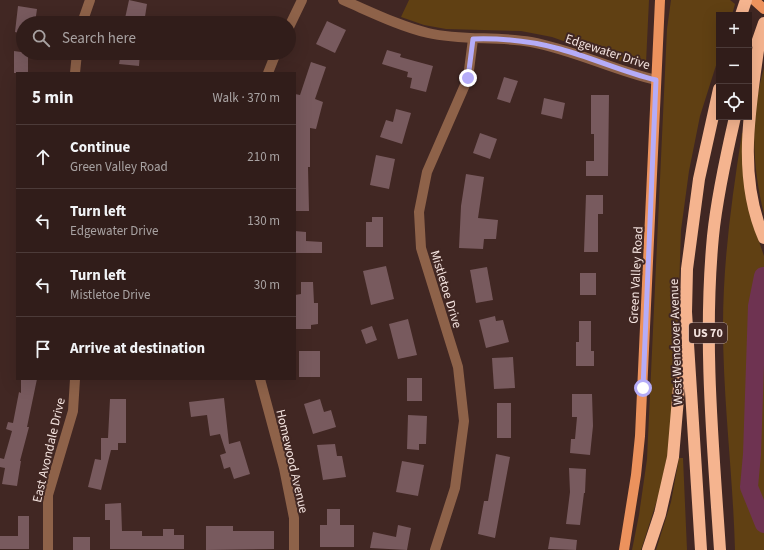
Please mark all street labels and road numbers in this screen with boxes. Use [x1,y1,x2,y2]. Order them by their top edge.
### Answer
street label: Edgewater Drive [563,30,652,74]
street label: Green Valley Road [624,226,648,324]
street label: Mistletoe Drive [426,248,466,330]
street label: West Wendover Avenue [665,278,687,405]
road number: US 70 [689,323,727,343]
street label: East Avondale Drive [28,396,70,504]
street label: Homewood Avenue [271,408,313,515]

